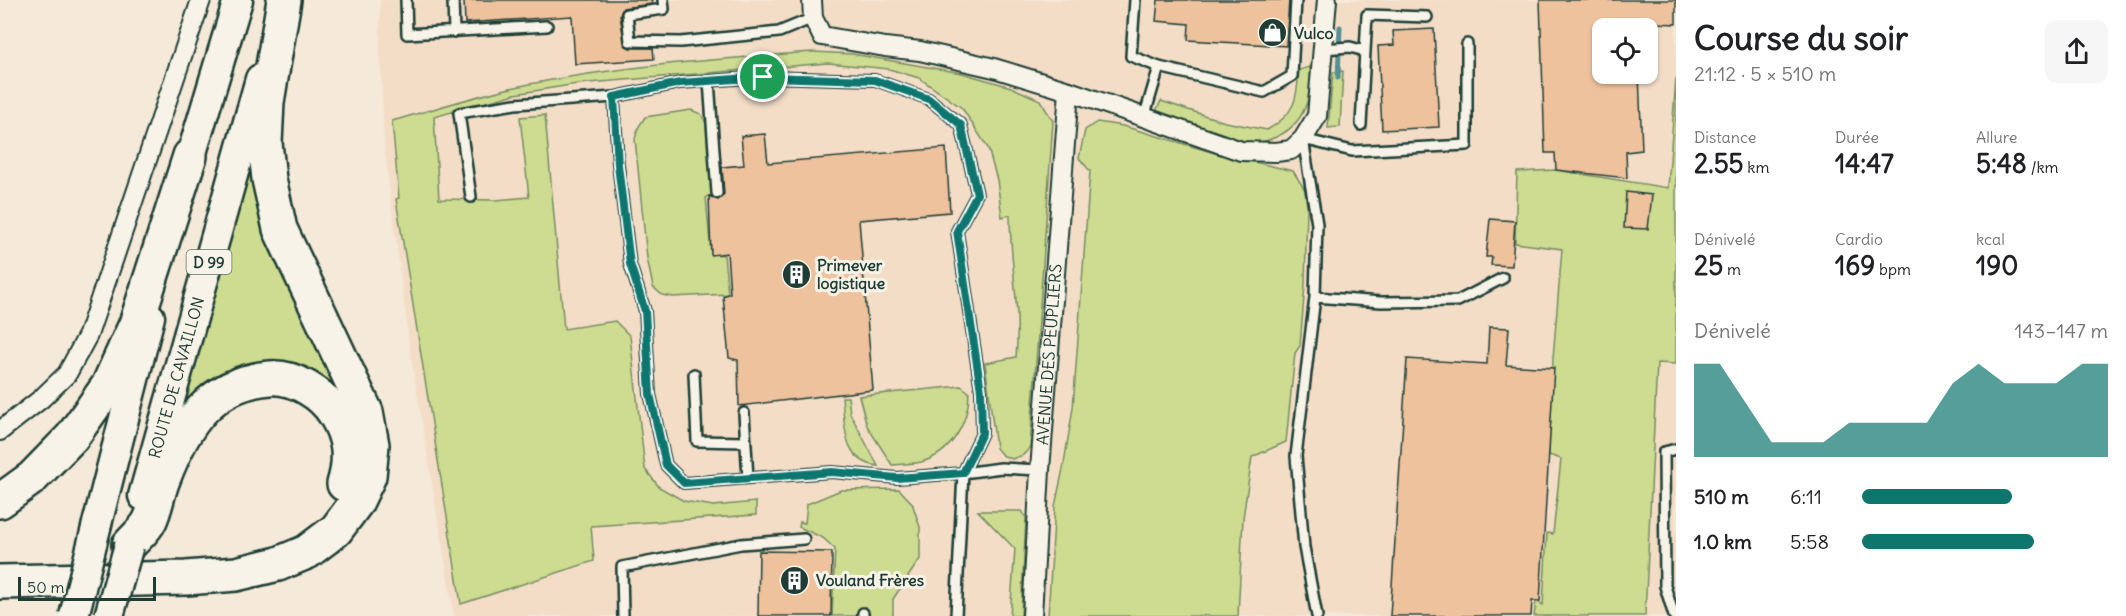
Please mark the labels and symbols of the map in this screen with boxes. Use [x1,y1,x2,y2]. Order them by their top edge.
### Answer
shop icon: Vulco [1257,17,1289,49]
place label: Vulco [1294,23,1333,43]
pin [737,51,788,102]
road number: D 99 [186,250,232,274]
place label: Primever logistique [817,255,885,294]
building icon: Primever logistique [780,258,812,290]
street label: AVENUE DES PEUPLIERS [1032,263,1066,446]
street label: ROUTE DE CAVAILLON [144,294,208,461]
building icon: Vouland Frères [779,564,811,596]
place label: Vouland Frères [816,570,924,590]
scale bar [18,574,156,602]

